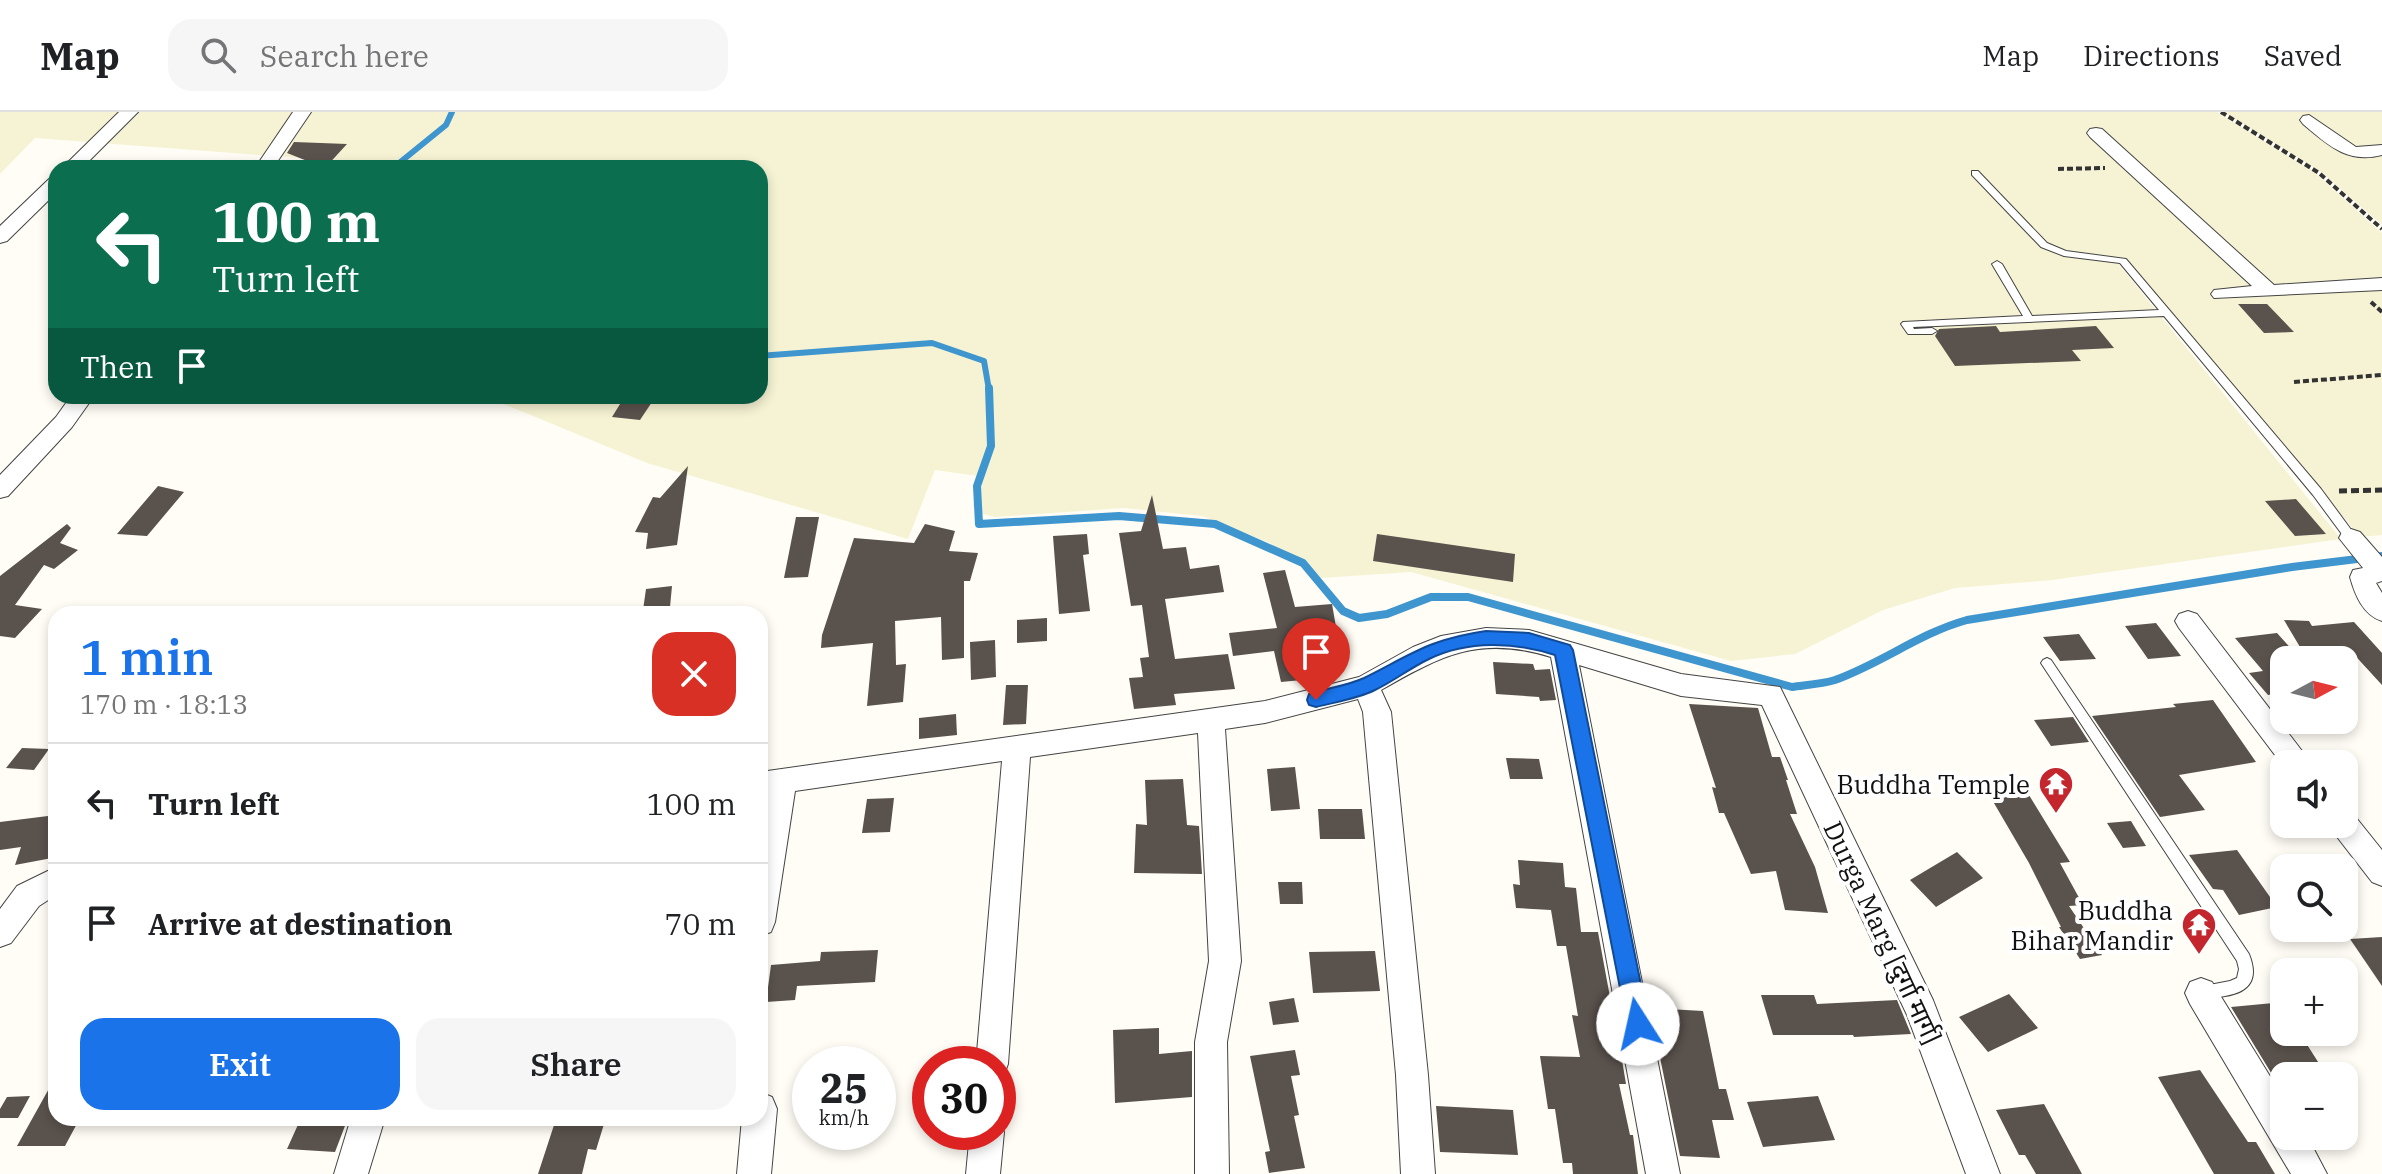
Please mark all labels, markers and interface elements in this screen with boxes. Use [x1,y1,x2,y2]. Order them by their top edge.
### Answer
search box [168,19,728,91]
text: Map [40,31,120,80]
icon: search [196,33,240,77]
text: Search here [260,36,429,75]
text: Map [1982,37,2039,74]
text: Directions [2083,37,2220,74]
text: Saved [2264,37,2342,74]
text: 100 m [212,185,380,257]
icon: left [80,192,184,296]
text: Turn left [212,255,359,302]
icon: arrive [170,344,214,388]
text: Then [80,347,154,386]
pin [1282,618,1350,700]
text: 1 min [80,626,213,688]
icon: arrive [1294,630,1338,674]
button: close [652,632,736,716]
north arrow [2270,646,2358,734]
map controls [2270,646,2358,1150]
text: 170 m · 18:13 [80,687,248,721]
button: sound [2270,750,2358,838]
temple icon: Buddha Temple [2037,765,2075,815]
place label: Buddha Temple [1837,767,2030,801]
icon: left [80,781,124,825]
text: Turn left [148,784,280,823]
text: 100 m [646,784,736,823]
street label: Durga Marg [दुर्गा मार्ग] [1816,815,1949,1049]
button: search [2270,854,2358,942]
place label: Buddha Bihar Mandir [2010,893,2173,957]
icon: arrive [80,901,124,945]
text: Arrive at destination [148,904,453,943]
text: 70 m [664,904,736,943]
temple icon: Buddha Bihar Mandir [2180,906,2218,956]
button: + [2270,958,2358,1046]
position arrow [1596,982,1680,1066]
button: Exit [80,1018,400,1110]
button: Share [416,1018,736,1110]
speed limit sign: 30 [912,1046,1016,1150]
text: 25 [820,1062,868,1114]
button: − [2270,1062,2358,1150]
text: km/h [819,1104,869,1131]

